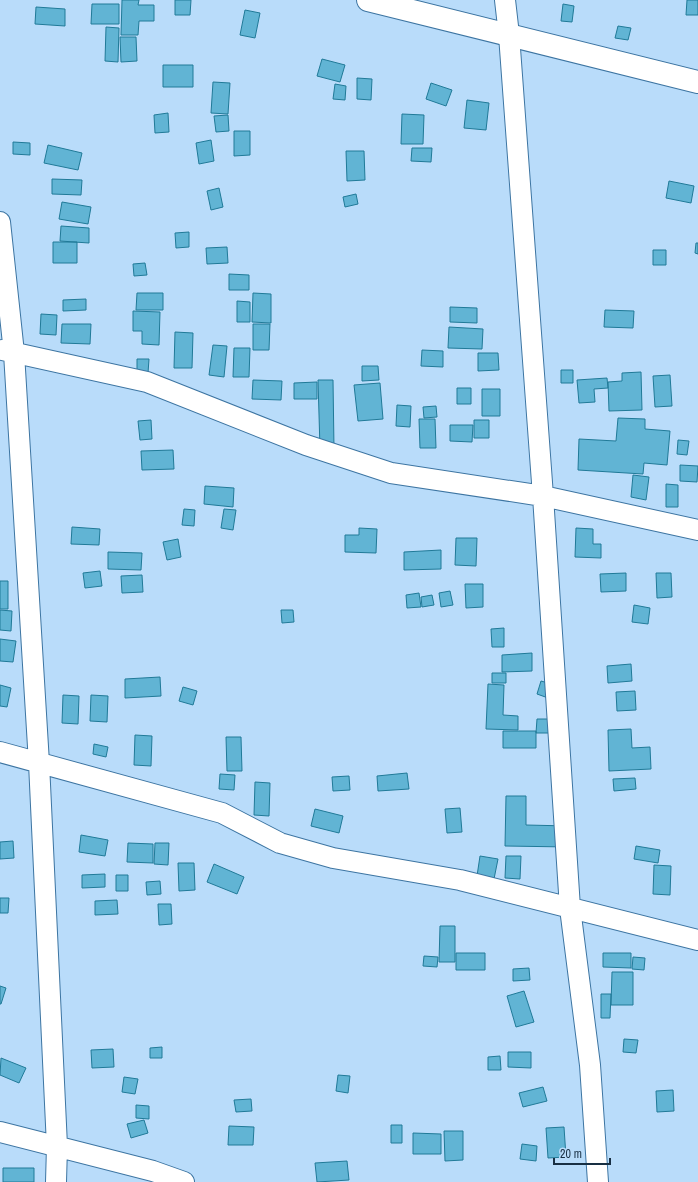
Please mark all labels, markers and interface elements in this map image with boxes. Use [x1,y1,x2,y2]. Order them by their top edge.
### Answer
scale bar [554,1140,610,1166]
text: 20 m [560,1146,582,1162]

